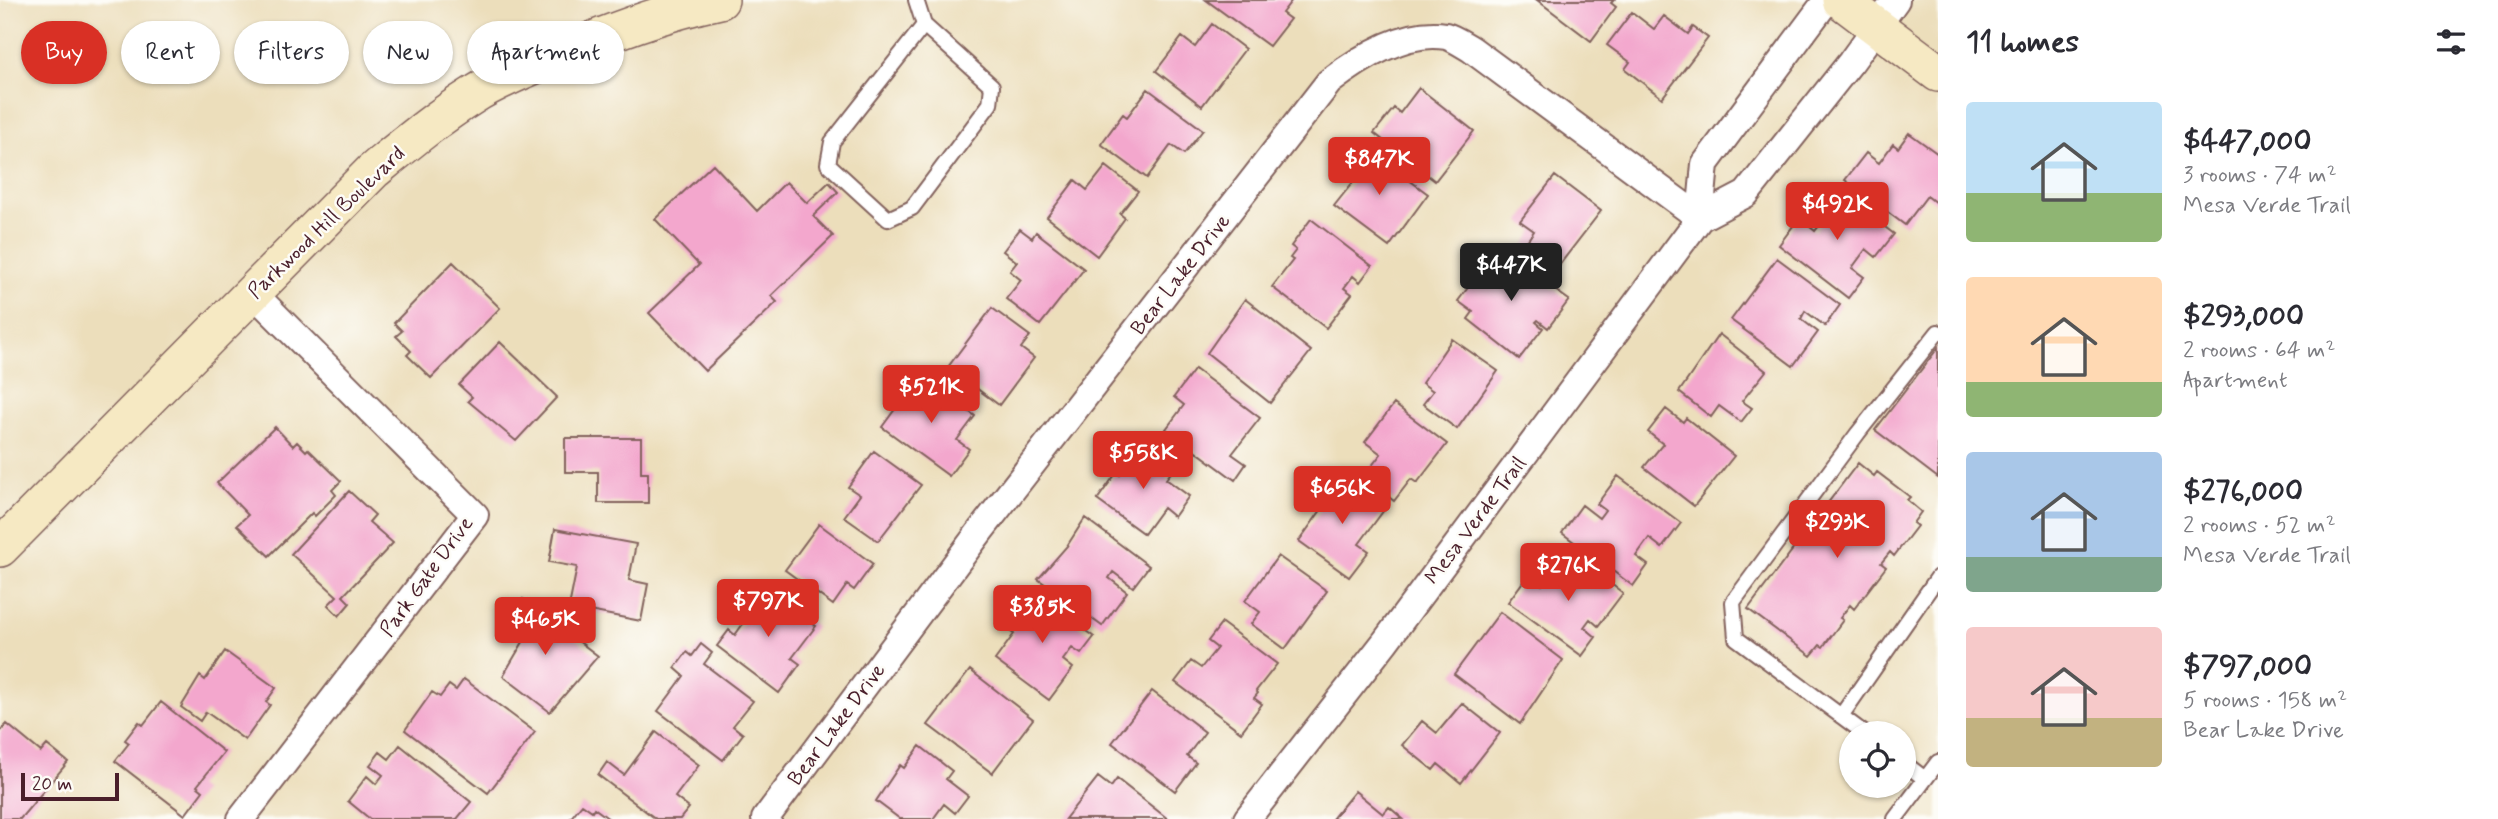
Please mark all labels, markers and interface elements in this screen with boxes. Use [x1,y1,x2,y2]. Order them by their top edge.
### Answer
chip: Buy [21,21,107,84]
chip: Rent [121,21,220,84]
chip: Filters [234,21,349,84]
chip: New [363,21,453,84]
chip: Apartment [467,21,624,84]
text: 11 homes [1966,23,2079,62]
icon: filters [2432,23,2470,61]
text: $447,000 [2183,122,2312,161]
icon: home [2022,130,2106,214]
pin: $847K [1330,138,1428,197]
street label: Parkwood Hill Boulevard [242,140,411,305]
text: $847K [1344,145,1414,175]
text: 3 rooms · 74 m² [2183,161,2337,191]
pin: $492K [1788,182,1886,242]
text: $492K [1802,190,1872,220]
text: Mesa Verde Trail [2183,191,2351,221]
street label: Bear Lake Drive [1125,208,1237,341]
pin: $447K [1462,244,1560,303]
text: $447K [1476,251,1546,281]
text: $293,000 [2183,297,2304,336]
icon: home [2022,305,2106,389]
text: 2 rooms · 64 m² [2183,336,2335,366]
pin: $521K [882,366,980,425]
text: Apartment [2183,366,2288,396]
text: $521K [899,373,963,403]
pin: $558K [1094,432,1192,491]
text: $558K [1109,439,1177,469]
street label: Mesa Verde Trail [1419,451,1533,590]
pin: $656K [1293,466,1391,526]
text: $276,000 [2183,472,2303,511]
text: $656K [1310,474,1374,504]
icon: home [2022,480,2106,564]
pin: $293K [1788,500,1886,560]
text: $293K [1805,508,1869,538]
street label: Park Gate Drive [374,511,480,642]
text: 2 rooms · 52 m² [2183,511,2336,541]
text: Mesa Verde Trail [2183,541,2351,571]
pin: $276K [1519,544,1617,603]
text: $276K [1536,551,1600,581]
pin: $797K [719,580,817,639]
pin: $385K [993,586,1091,645]
text: $797K [733,587,803,617]
text: $385K [1009,593,1075,623]
pin: $465K [496,598,594,657]
text: $465K [511,605,579,635]
text: $797,000 [2183,647,2312,686]
icon: home [2022,655,2106,739]
street label: Bear Lake Drive [781,657,892,792]
text: 5 rooms · 158 m² [2183,686,2347,716]
text: Bear Lake Drive [2183,716,2344,746]
map controls [1839,721,1916,798]
button: locate [1839,721,1916,798]
scale bar [21,770,119,802]
text: 20 m [32,772,72,797]

